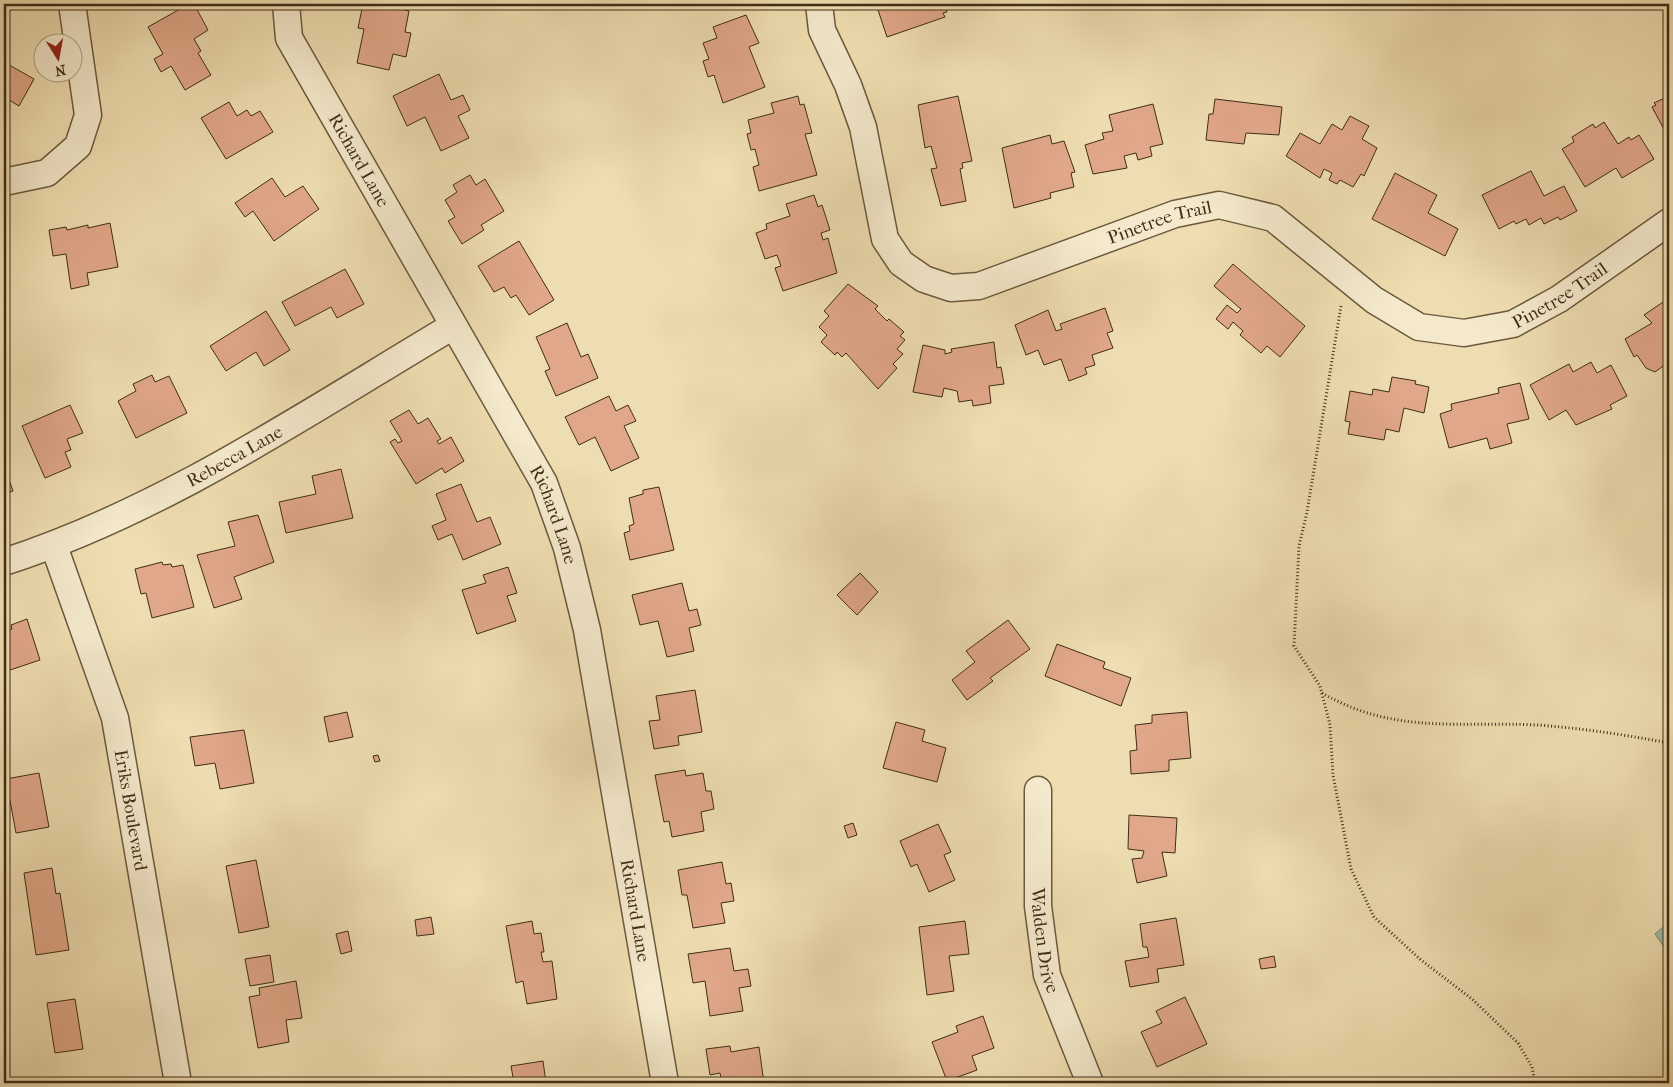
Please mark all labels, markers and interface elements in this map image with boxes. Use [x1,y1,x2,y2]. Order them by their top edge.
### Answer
north arrow [32,32,82,82]
text: N [53,61,67,80]
street label: Richard Lane [324,110,394,211]
street label: Pinetree Trail [1105,197,1214,249]
street label: Pinetree Trail [1509,258,1612,333]
street label: Rebecca Lane [183,421,286,492]
street label: Richard Lane [525,461,581,566]
street label: Eriks Boulevard [110,748,151,873]
street label: Richard Lane [616,857,654,964]
street label: Walden Drive [1027,887,1063,997]

